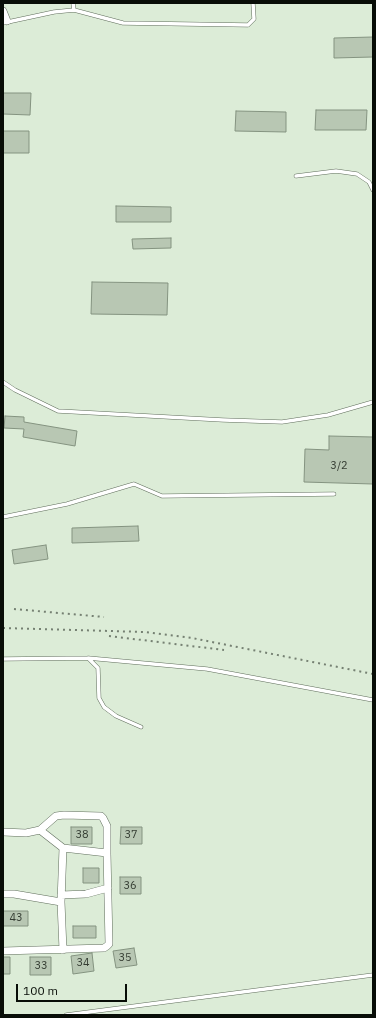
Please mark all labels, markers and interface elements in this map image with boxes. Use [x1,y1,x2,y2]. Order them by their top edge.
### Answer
house number: 3/2 [330,459,348,473]
house number: 38 [75,828,89,842]
house number: 37 [124,828,138,842]
house number: 36 [123,879,137,893]
house number: 43 [9,911,23,925]
house number: 35 [118,951,132,965]
house number: 34 [76,956,90,970]
house number: 33 [34,959,48,973]
scale bar [18,976,129,1002]
text: 100 m [23,983,58,998]

